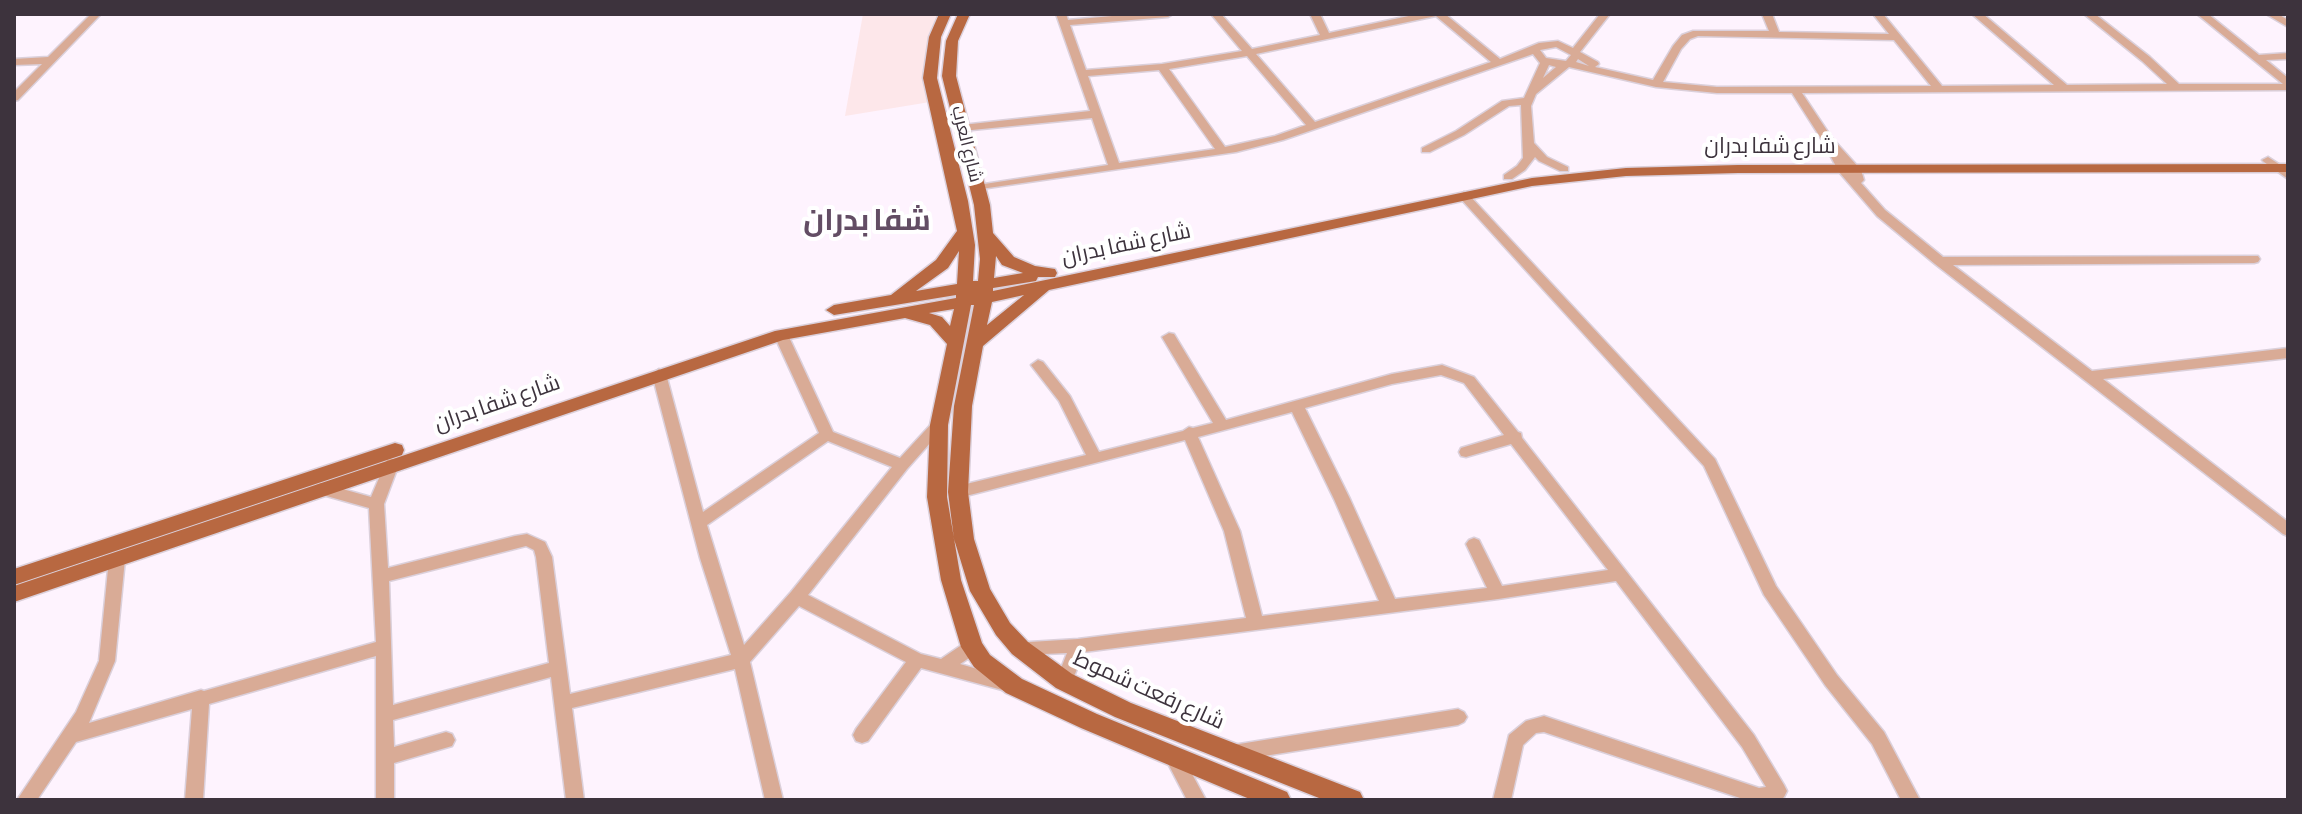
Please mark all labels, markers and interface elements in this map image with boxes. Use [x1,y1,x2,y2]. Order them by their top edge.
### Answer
street label: شارع العرب [947,103,987,185]
street label: شارع شفا بدران [1704,133,1836,159]
district label: شفا بدران [803,203,931,239]
street label: شارع شفا بدران [1059,217,1193,271]
street label: شارع شفا بدران [431,369,563,437]
street label: شارع رفعت شموط [1069,645,1229,735]

